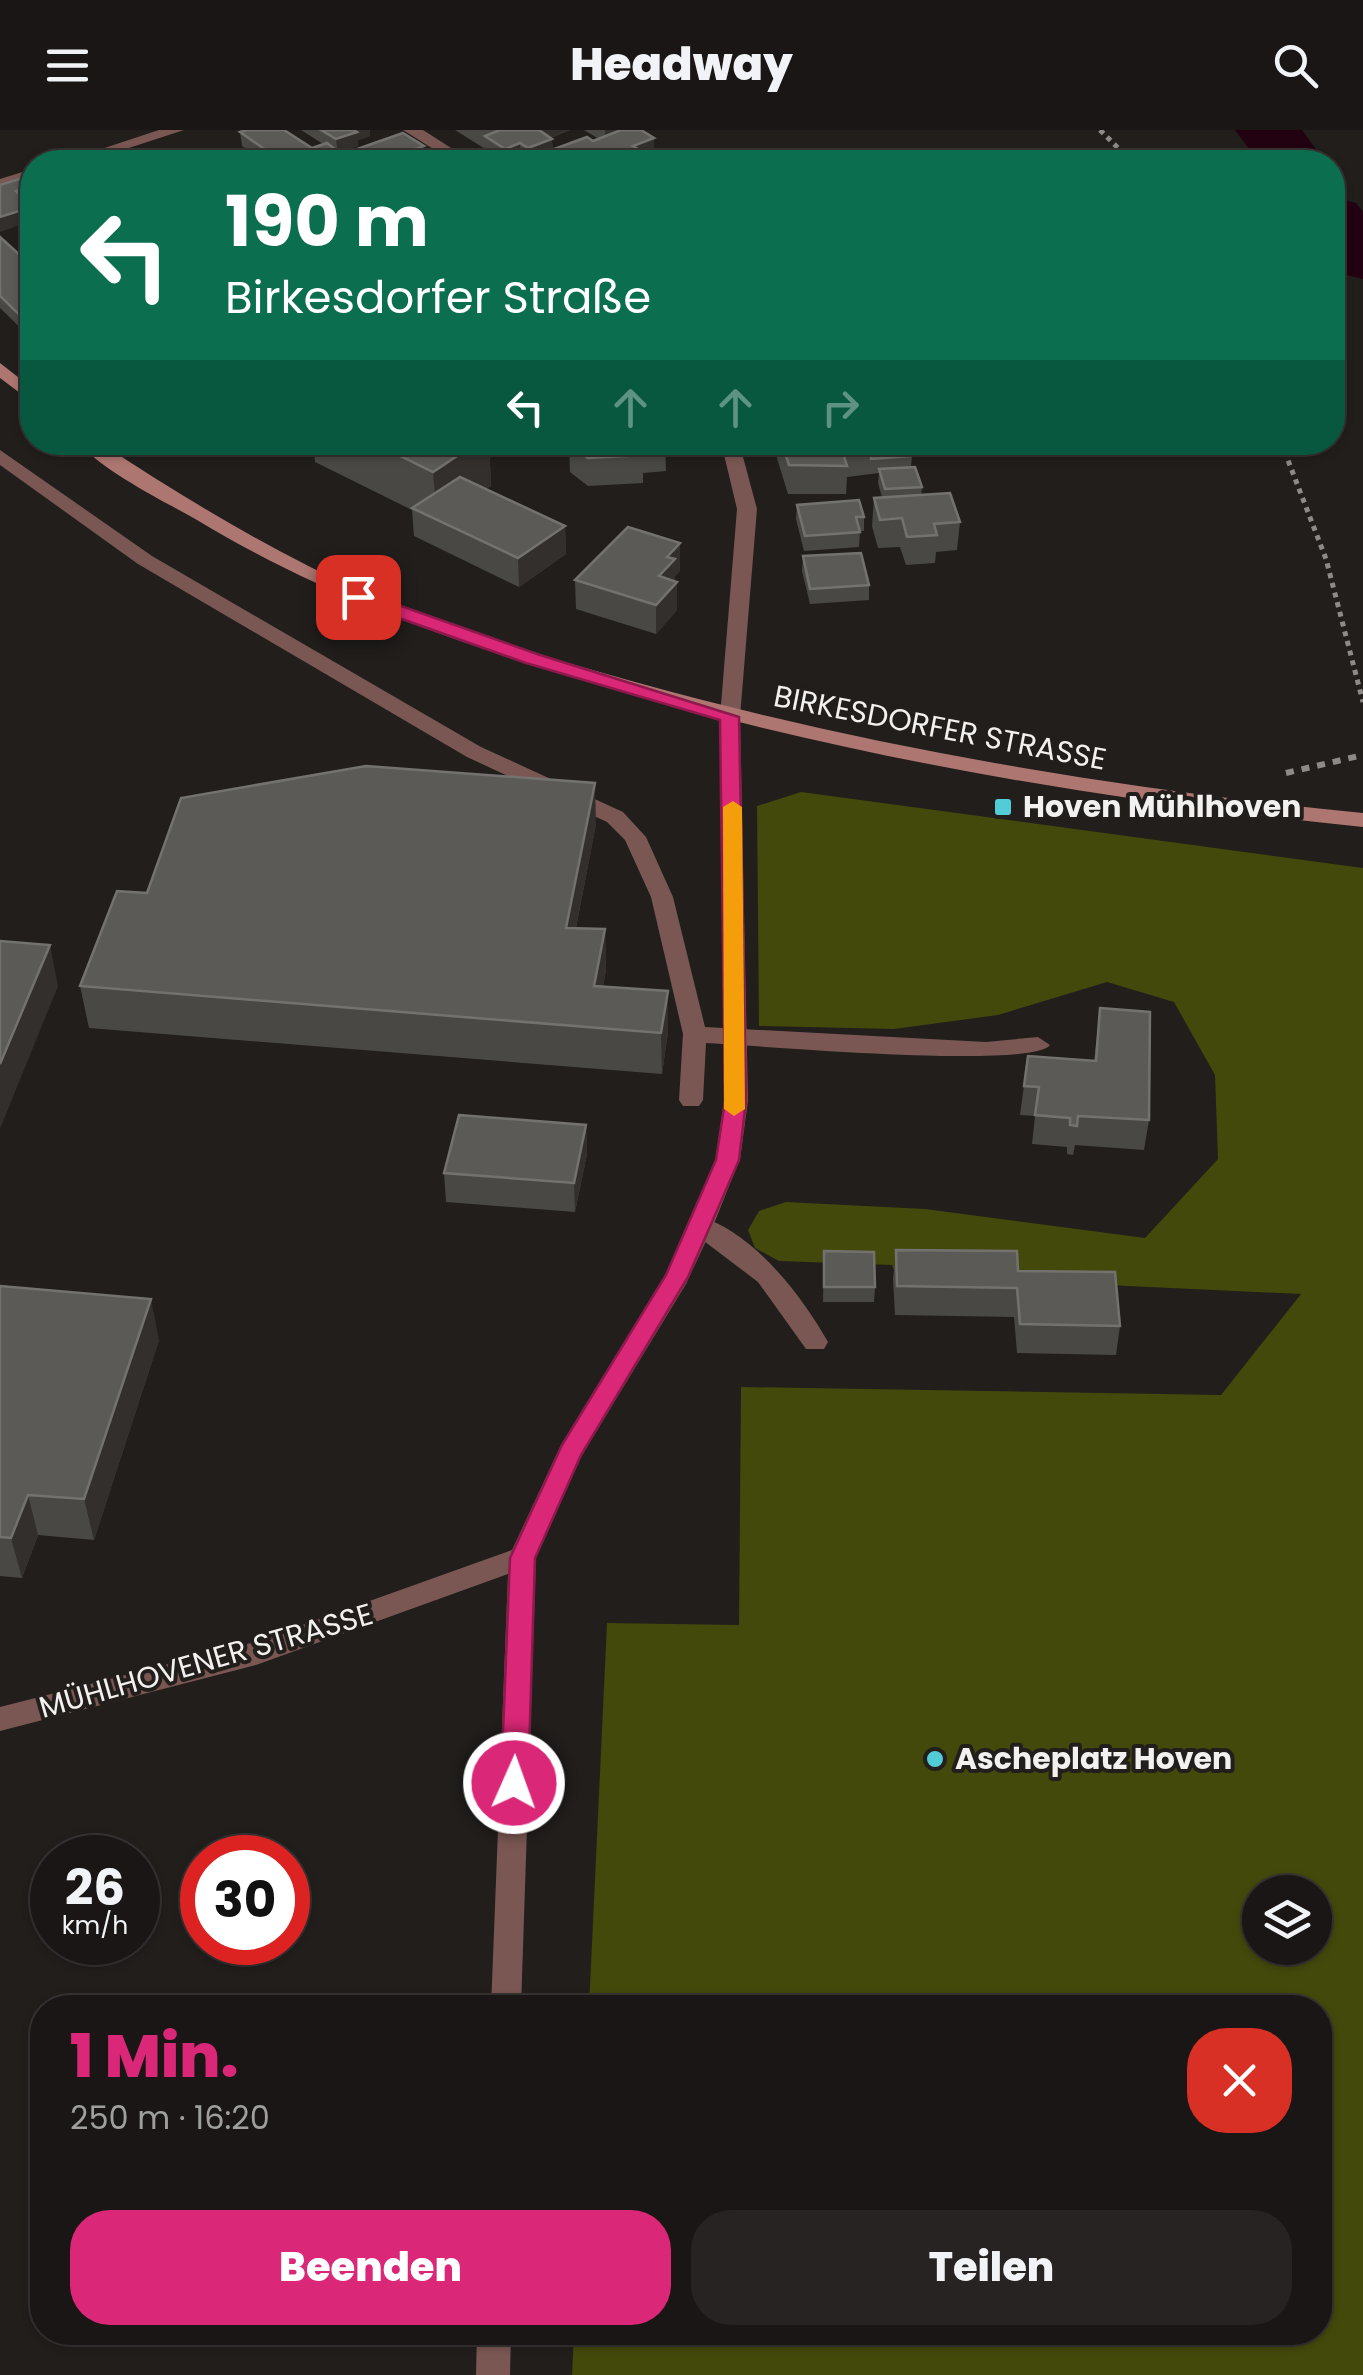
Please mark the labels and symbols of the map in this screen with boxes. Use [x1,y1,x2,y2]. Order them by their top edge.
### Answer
pin [316,555,401,640]
street label: BIRKESDORFER STRASSE [770,674,1110,781]
place label: Hoven Mühlhoven [1023,785,1302,828]
marker: Hoven Mühlhoven [992,796,1014,818]
street label: MÜHLHOVENER STRASSE [34,1592,378,1729]
position arrow [462,1731,566,1835]
place label: Ascheplatz Hoven [955,1737,1232,1780]
marker: Ascheplatz Hoven [924,1748,946,1770]
speed limit sign: 30 [180,1835,310,1965]

